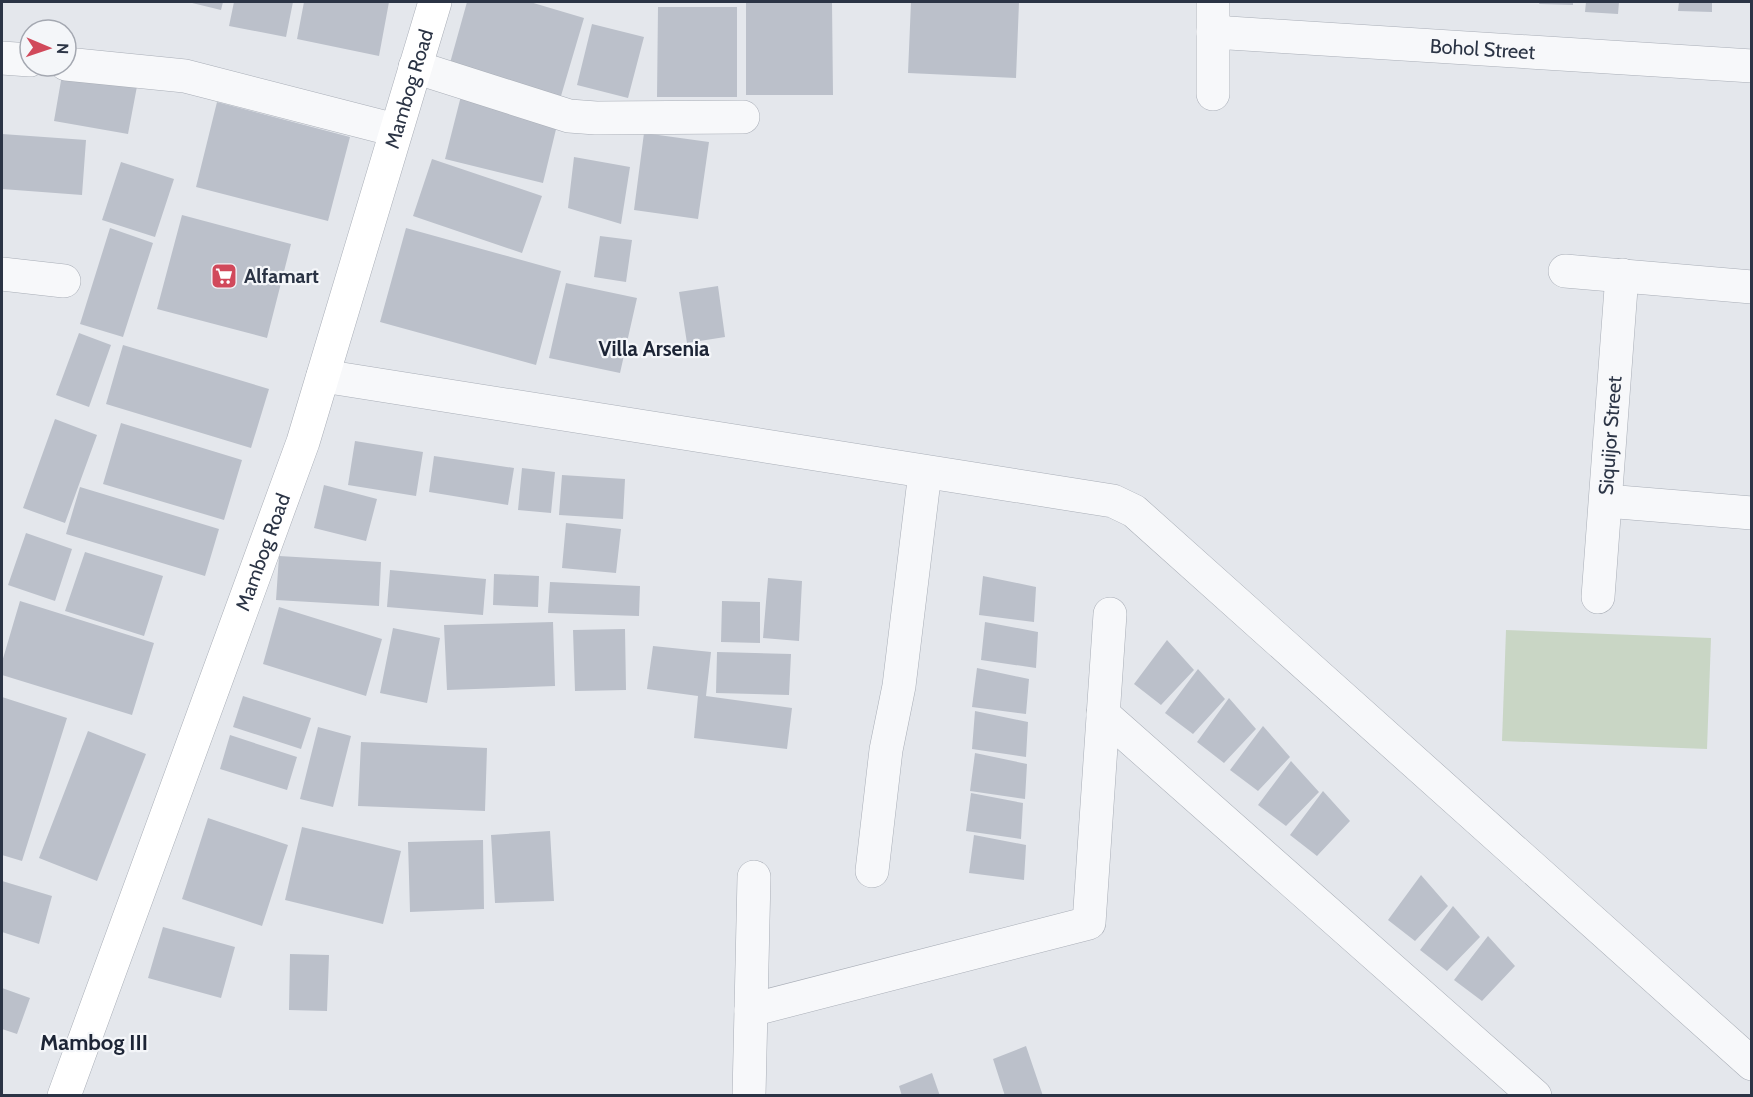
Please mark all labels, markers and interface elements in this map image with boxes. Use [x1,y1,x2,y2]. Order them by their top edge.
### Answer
north arrow [18,18,78,78]
street label: Mambog Road [380,26,438,151]
street label: Bohol Street [1429,34,1536,64]
text: N [53,43,72,54]
supermarket icon: Alfamart [209,261,239,291]
place label: Alfamart [244,264,319,288]
district label: Villa Arsenia [598,336,710,361]
street label: Siquijor Street [1594,375,1626,496]
street label: Mambog Road [230,490,295,614]
district label: Mambog III [40,1029,148,1056]

